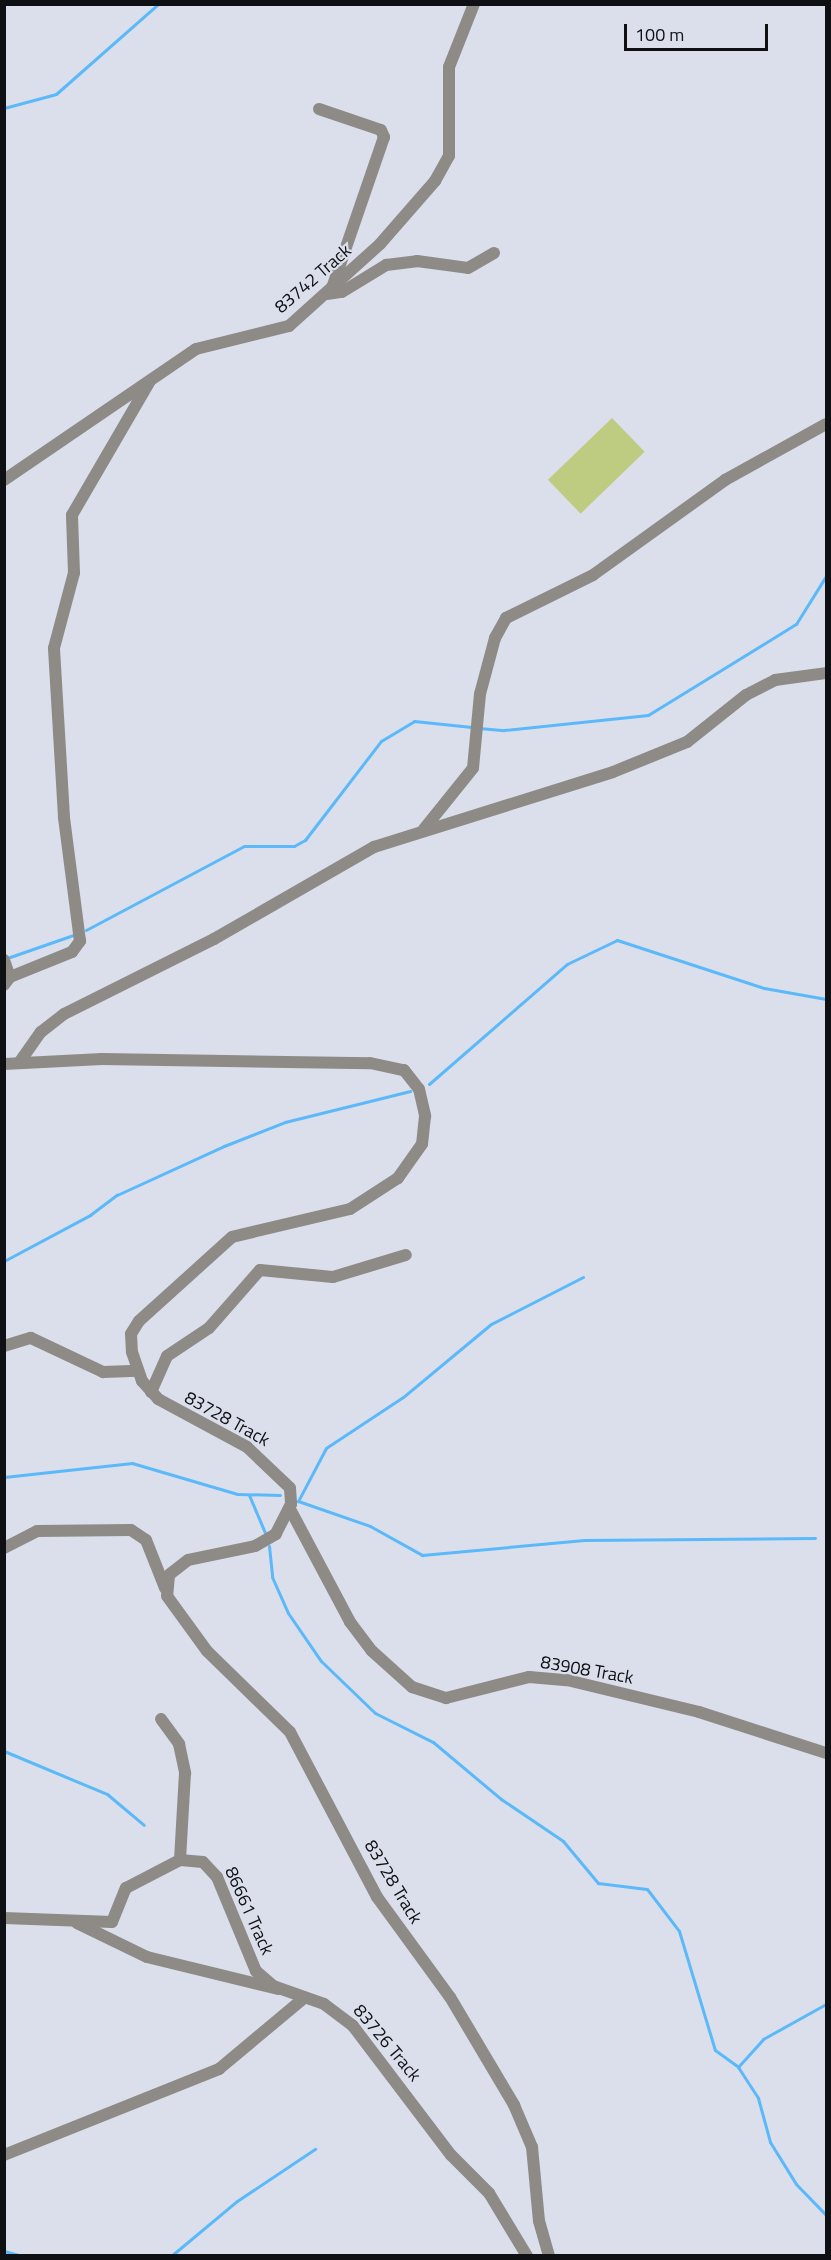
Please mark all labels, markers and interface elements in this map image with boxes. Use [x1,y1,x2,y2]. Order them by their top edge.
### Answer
scale bar [627,12,771,50]
text: 100 m [635,21,684,48]
street label: 83742 Track [270,240,356,318]
street label: 83728 Track [181,1387,273,1451]
street label: 83908 Track [539,1651,635,1689]
street label: 83728 Track [360,1836,426,1928]
street label: 86661 Track [220,1864,278,1958]
street label: 83726 Track [349,2000,425,2086]

